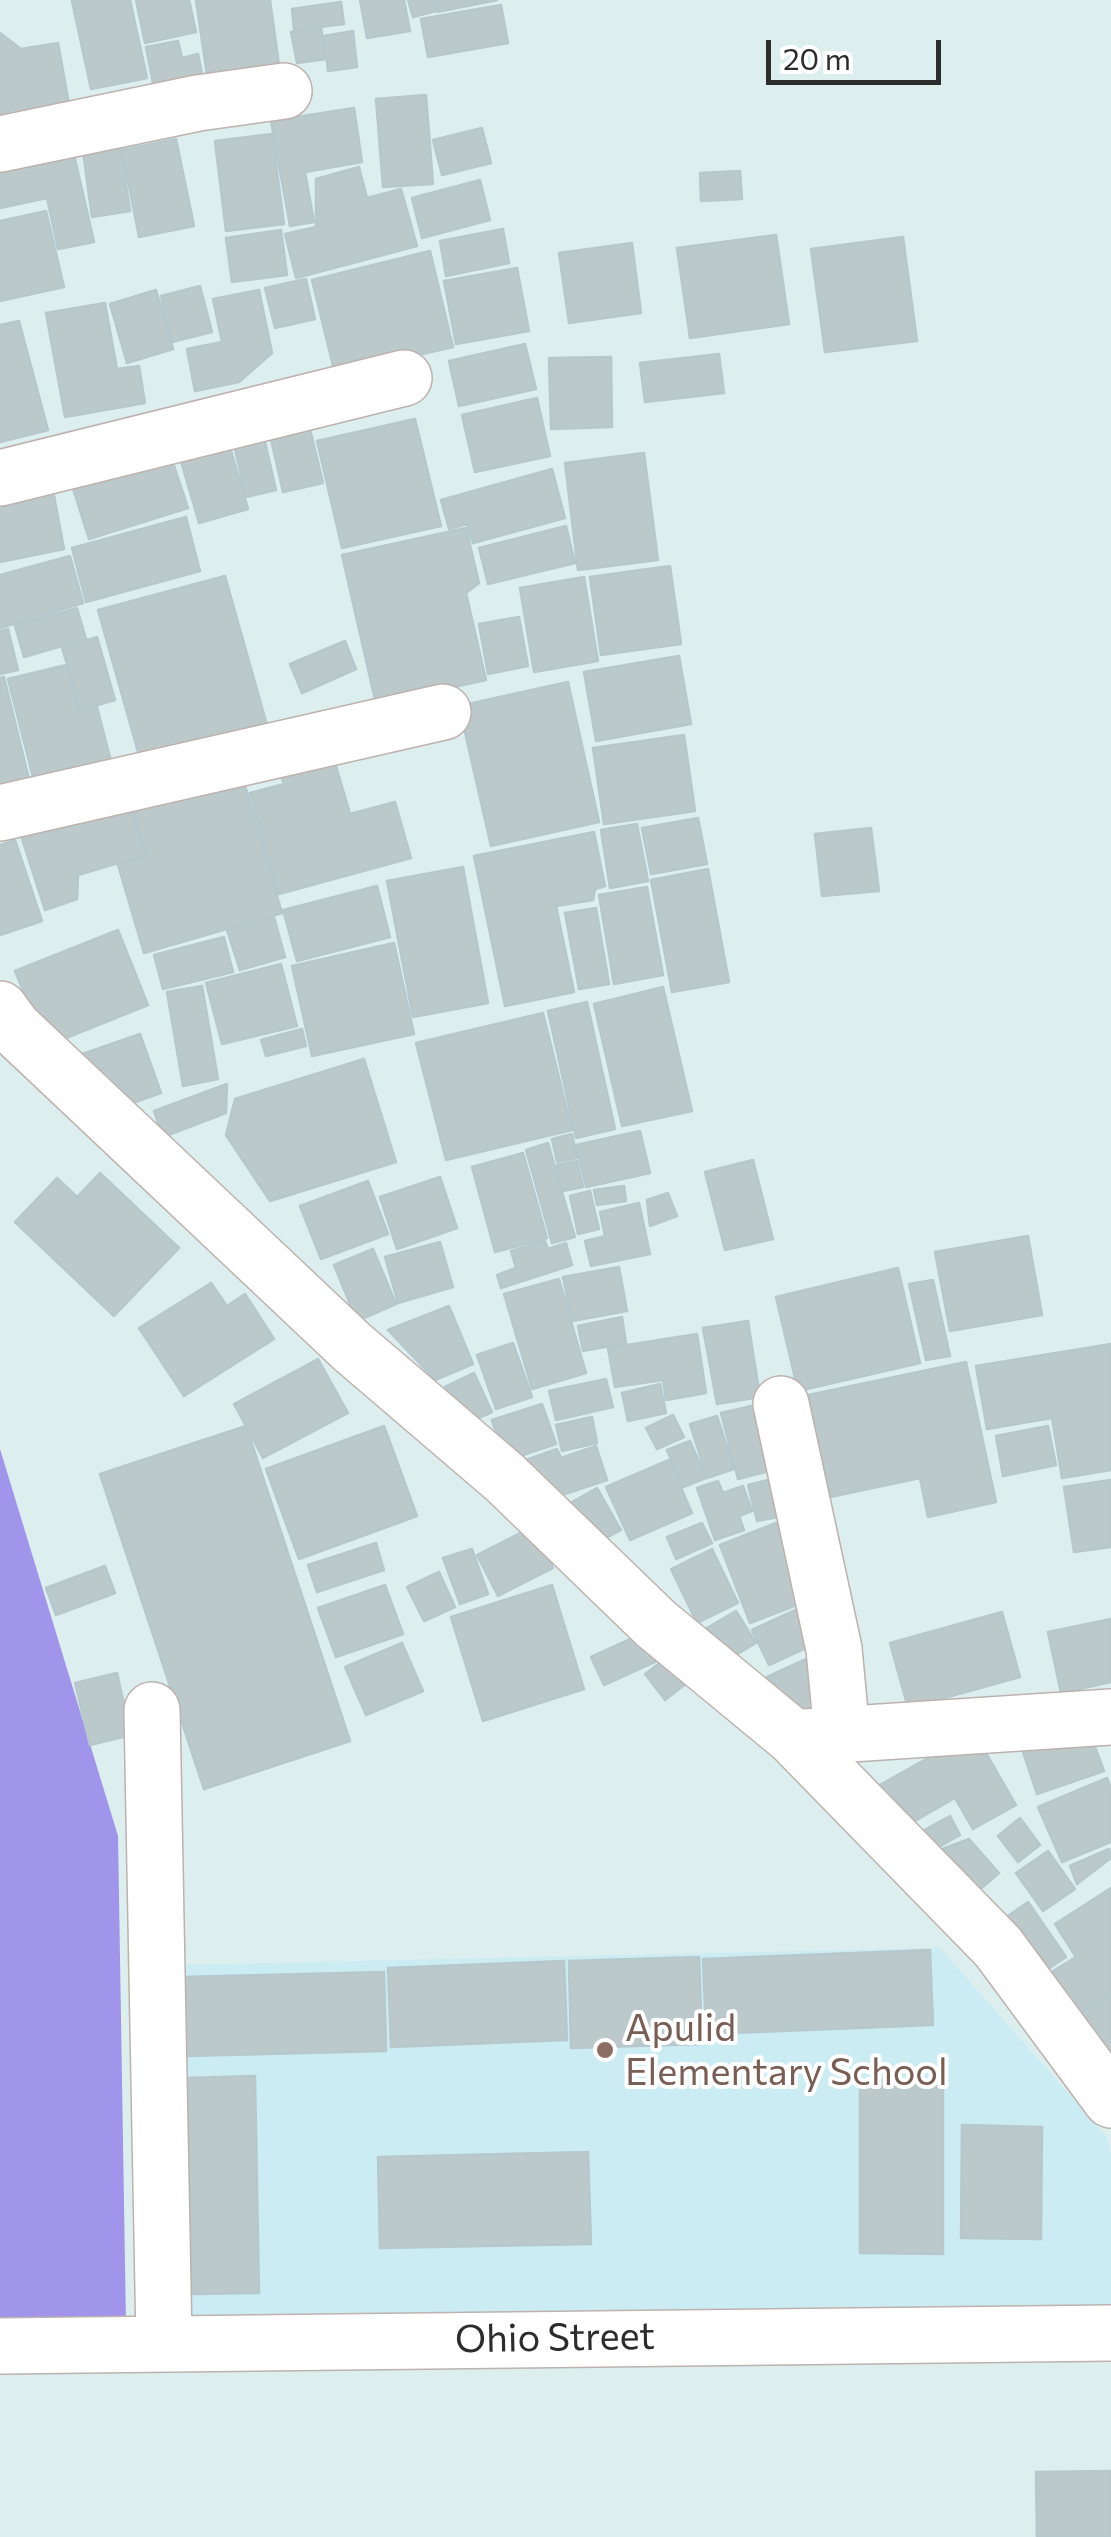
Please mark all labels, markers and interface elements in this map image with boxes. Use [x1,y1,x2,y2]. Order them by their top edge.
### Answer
scale bar [771,20,946,82]
text: 20 m [783,39,851,76]
place label: Apulid Elementary School [625,2005,948,2094]
marker: Apulid Elementary School [594,2039,616,2061]
street label: Ohio Street [455,2313,655,2363]

